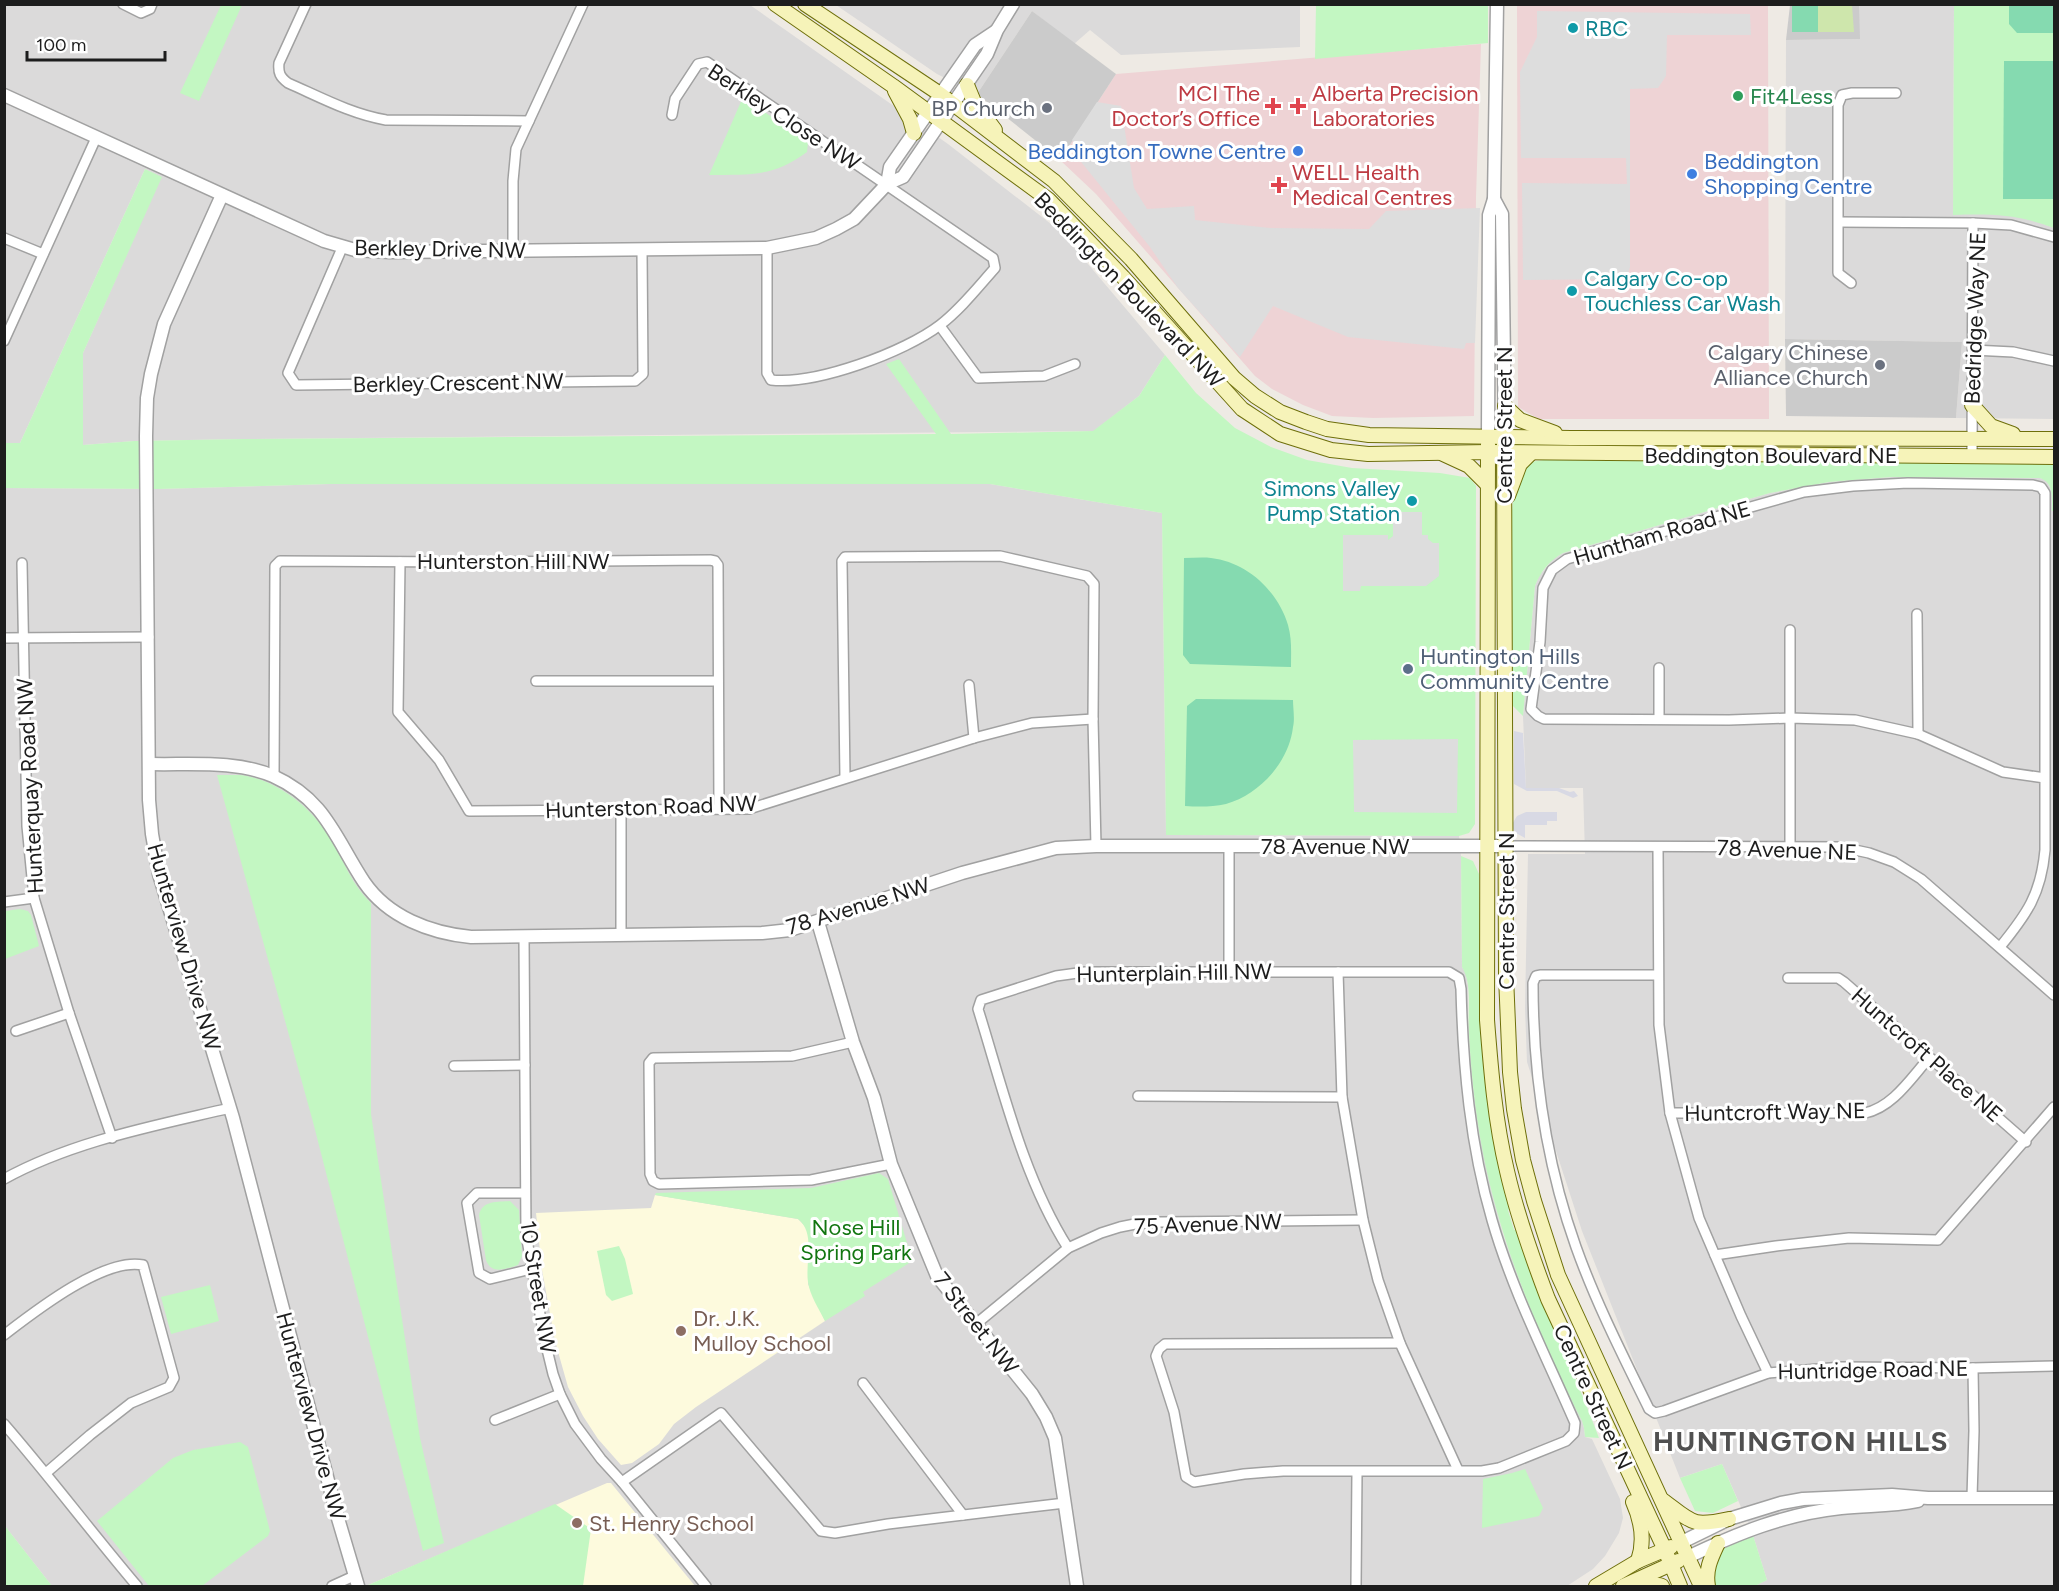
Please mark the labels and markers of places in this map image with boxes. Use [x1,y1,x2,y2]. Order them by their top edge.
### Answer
place label: RBC [1585,15,1628,42]
marker: RBC [1566,21,1580,35]
place label: MCI The Doctor’s Office [1111,80,1260,132]
place label: Alberta Precision Laboratories [1312,80,1478,132]
place label: Fit4Less [1750,83,1833,110]
marker: Fit4Less [1731,89,1745,103]
place label: BP Church [931,95,1035,122]
marker: MCI The Doctor’s Office [1264,97,1282,115]
marker: Alberta Precision Laboratories [1289,97,1307,115]
marker: BP Church [1040,101,1054,115]
place label: Beddington Towne Centre [1028,138,1286,165]
marker: Beddington Towne Centre [1291,144,1305,158]
place label: Beddington Shopping Centre [1704,148,1872,200]
place label: WELL Health Medical Centres [1292,159,1452,211]
marker: Beddington Shopping Centre [1685,167,1699,181]
marker: WELL Health Medical Centres [1270,176,1288,194]
place label: Calgary Co-op Touchless Car Wash [1584,265,1781,317]
marker: Calgary Co-op Touchless Car Wash [1565,284,1579,298]
place label: Calgary Chinese Alliance Church [1708,339,1868,391]
marker: Calgary Chinese Alliance Church [1873,358,1887,372]
place label: Simons Valley Pump Station [1263,475,1400,527]
marker: Simons Valley Pump Station [1405,494,1419,508]
place label: Huntington Hills Community Centre [1420,643,1609,695]
marker: Huntington Hills Community Centre [1401,662,1415,676]
place label: Dr. J.K. Mulloy School [693,1305,831,1357]
marker: Dr. J.K. Mulloy School [674,1324,688,1338]
place label: St. Henry School [589,1510,754,1537]
marker: St. Henry School [570,1516,584,1530]

